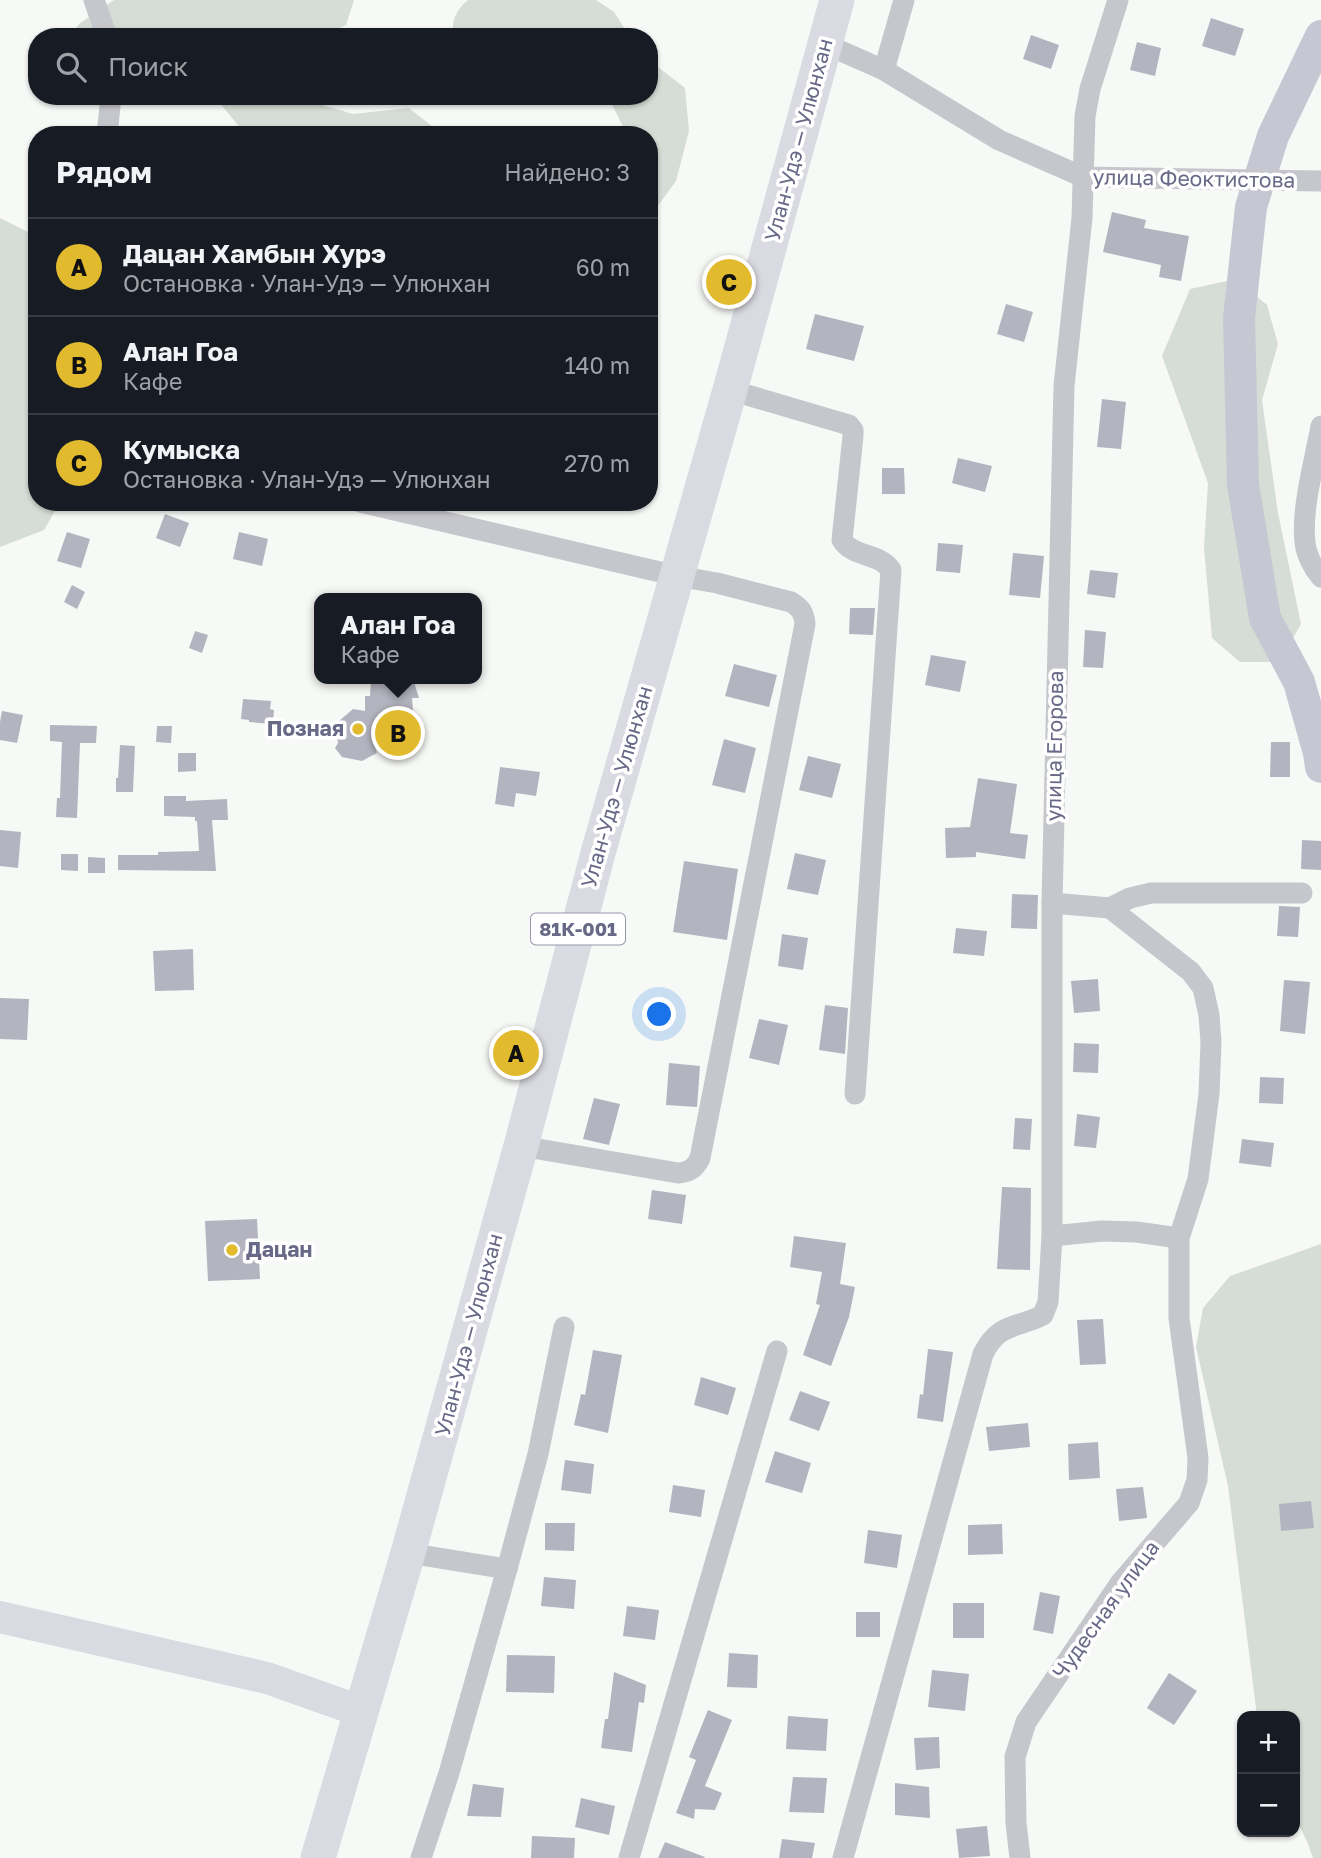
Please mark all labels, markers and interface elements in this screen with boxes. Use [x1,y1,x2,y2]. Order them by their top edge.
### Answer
search box [28,28,658,105]
street label: Улан-Удэ — Улюнхан [758,35,838,244]
icon: search [52,48,90,86]
text: Поиск [108,51,188,82]
text: Рядом [56,154,152,190]
text: Найдено: 3 [504,158,630,186]
street label: улица Феоктистова [1092,163,1296,193]
text: Дацан Хамбын Хурэ [123,238,386,269]
text: A [71,253,87,281]
text: 60 m [576,253,630,281]
pin: C [706,256,752,308]
text: Остановка · Улан-Удэ — Улюнхан [123,269,491,297]
text: Алан Гоа [123,336,238,367]
text: B [71,351,87,379]
text: 140 m [564,351,630,379]
text: Кафе [123,367,182,395]
text: Кумыска [123,434,240,465]
text: C [71,449,87,477]
text: 270 m [564,449,630,477]
text: Остановка · Улан-Удэ — Улюнхан [123,465,491,493]
popup [314,593,482,684]
text: Алан Гоа [340,609,456,640]
text: Кафе [340,640,400,668]
street label: улица Егорова [1040,670,1068,822]
street label: Улан-Удэ — Улюнхан [575,683,657,891]
pin: B [375,707,421,759]
place label: Позная [267,715,344,741]
marker: Позная [350,721,366,737]
road number: 81К-001 [531,914,625,945]
your location [642,997,676,1031]
pin: A [493,1027,539,1079]
street label: Улан-Удэ — Улюнхан [428,1230,508,1439]
place label: Дацан [246,1236,312,1262]
marker: Дацан [224,1242,240,1258]
street label: Чудесная улица [1046,1535,1164,1684]
map controls [1237,1711,1300,1837]
button: + [1237,1711,1300,1774]
button: − [1237,1774,1300,1837]

